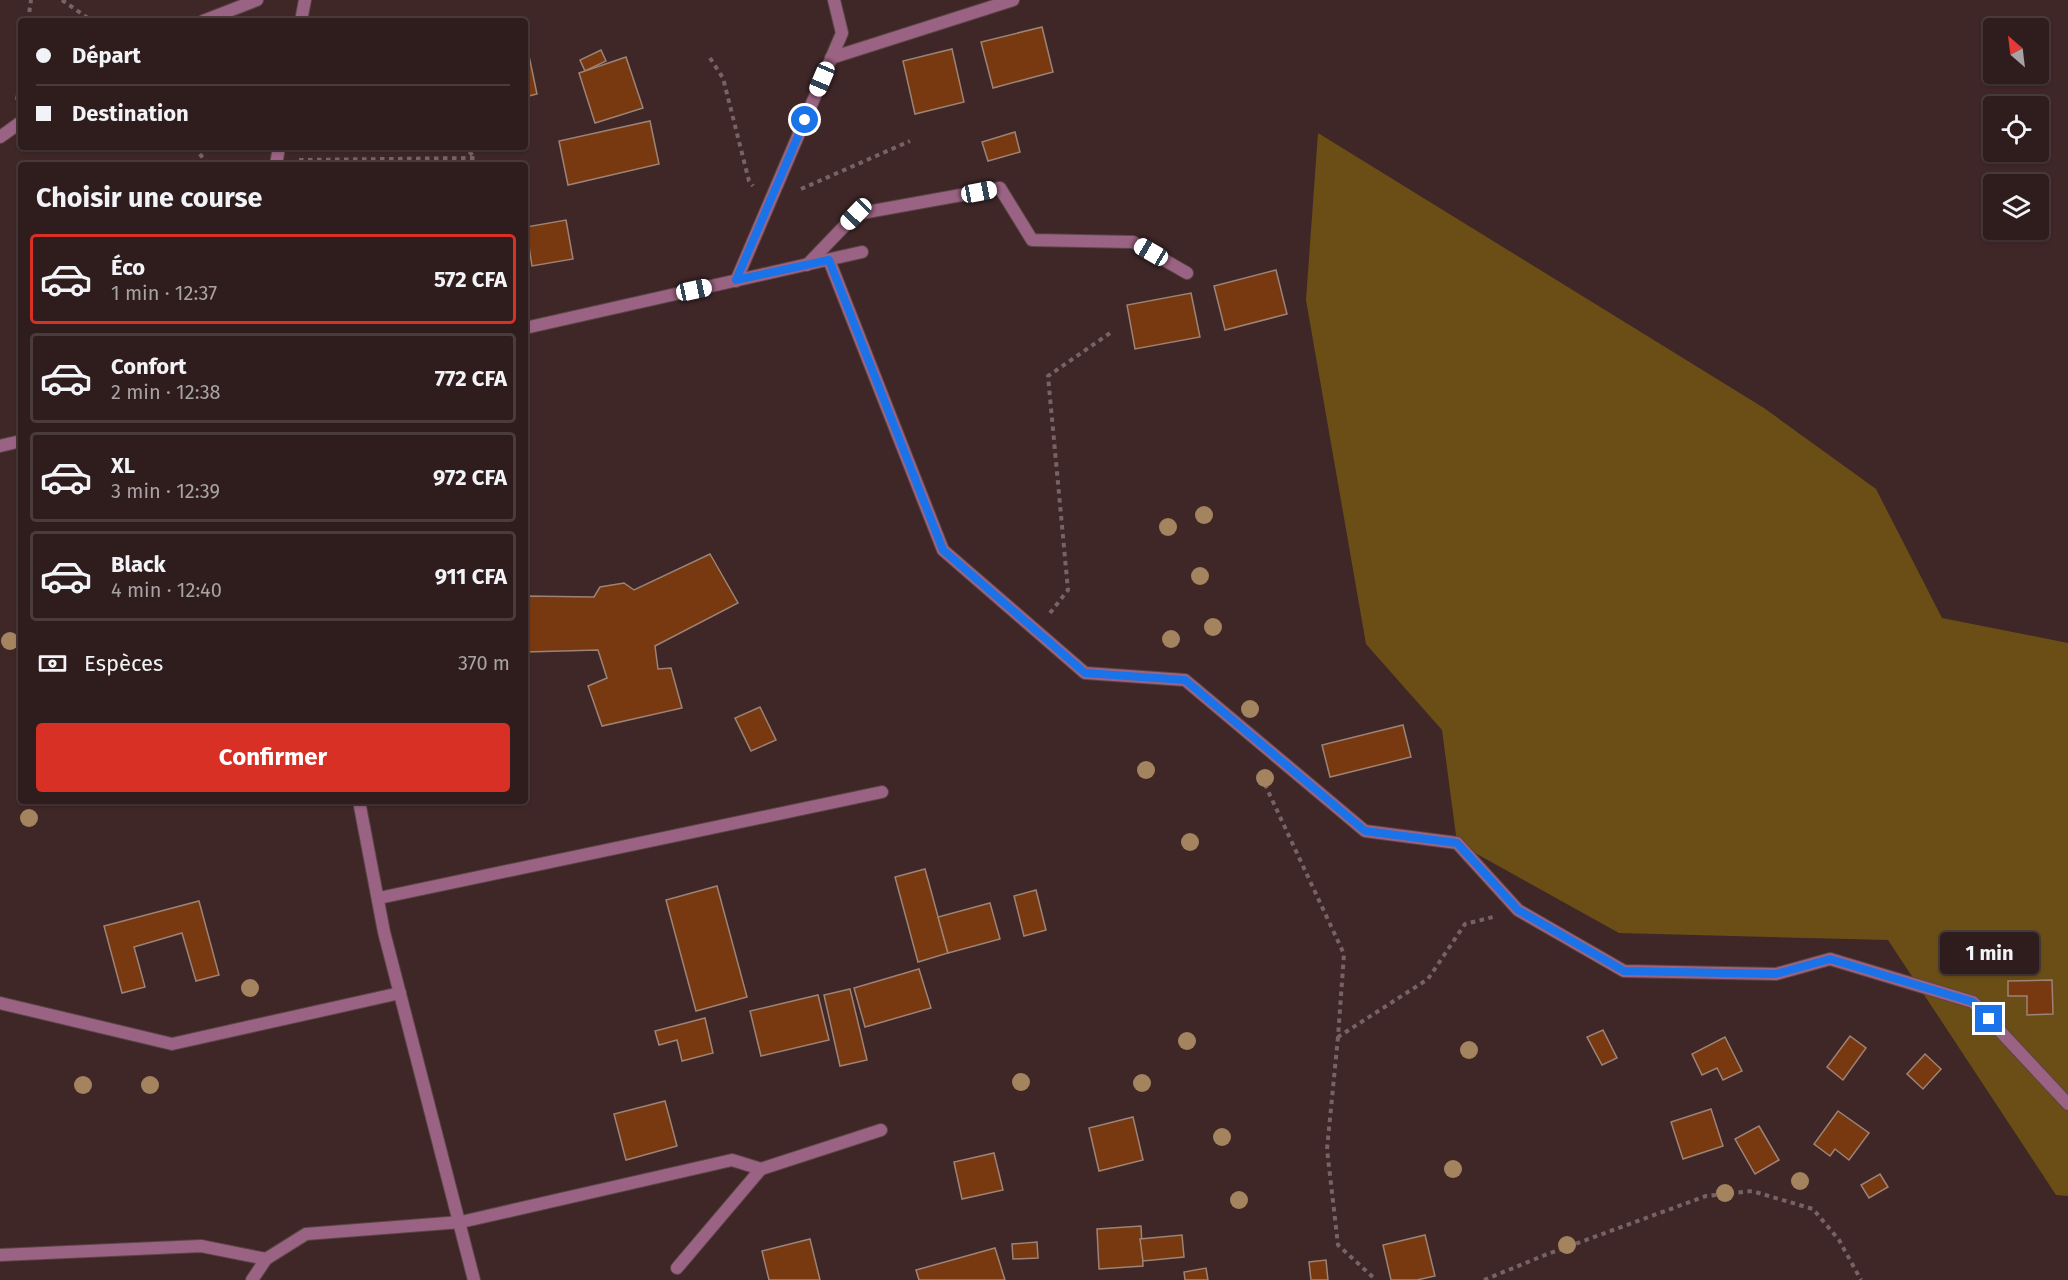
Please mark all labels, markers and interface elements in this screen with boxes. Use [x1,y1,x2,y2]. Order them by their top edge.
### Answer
north arrow [1983,18,2049,84]
map controls [1983,18,2049,240]
text: Départ [72,42,141,69]
car [807,59,837,99]
button: locate [1983,96,2049,162]
text: Destination [72,100,189,127]
route start [791,106,818,133]
button: layers [1983,174,2049,240]
car [960,180,998,204]
text: Choisir une course [36,182,262,214]
car [837,195,875,233]
car [1131,235,1171,269]
icon: car [39,252,93,306]
text: Éco [111,254,145,281]
text: 572 CFA [434,266,507,293]
car [675,277,713,303]
text: 1 min · 12:37 [111,281,217,305]
icon: car [39,351,93,405]
text: Confort [111,353,187,380]
text: 772 CFA [435,365,507,392]
text: 2 min · 12:38 [111,380,221,404]
icon: car [39,450,93,504]
text: XL [111,452,135,479]
text: 972 CFA [433,464,507,491]
text: 3 min · 12:39 [111,479,220,503]
icon: car [39,549,93,603]
text: Black [111,551,166,578]
text: 911 CFA [435,563,507,590]
text: 4 min · 12:40 [111,578,222,602]
icon: cash [36,647,69,680]
text: Espèces [84,650,163,677]
text: 370 m [458,651,510,675]
button: Confirmer [36,723,510,792]
callout: 1 min [1940,932,2038,974]
text: 1 min [1965,941,2014,965]
route end [1975,1005,2002,1032]

